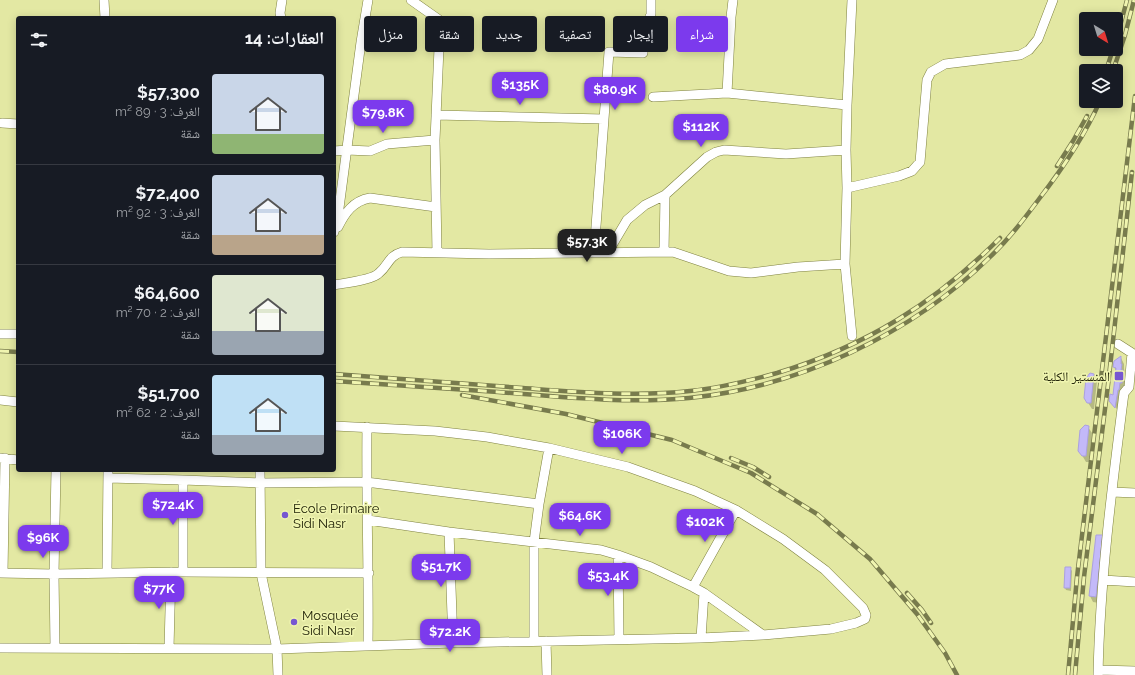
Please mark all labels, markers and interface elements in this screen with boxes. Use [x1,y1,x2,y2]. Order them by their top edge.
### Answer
north arrow [1079,12,1123,56]
map controls [1079,12,1123,108]
chip: منزل [364,16,417,52]
chip: شقة [425,16,474,52]
chip: جديد [482,16,537,52]
chip: تصفية [545,16,605,52]
chip: إيجار [613,16,668,52]
chip: شراء [676,16,728,52]
text: العقارات: 14 [245,28,324,48]
icon: filters [28,29,50,51]
button: layers [1079,64,1123,108]
pin: $135K [492,72,548,106]
text: $135K [501,77,539,92]
pin: $80.9K [582,77,648,111]
text: $57,300 [137,82,200,102]
text: $80.9K [593,82,637,97]
icon: home [244,90,292,138]
pin: $79.8K [350,100,416,134]
text: الغرف: 3 · 89 m² [115,104,200,119]
text: $79.8K [362,105,404,120]
pin: $112K [673,114,729,148]
text: $112K [682,119,720,134]
text: شقة [181,126,200,141]
text: $72,400 [136,183,200,203]
icon: home [244,191,292,239]
text: الغرف: 3 · 92 m² [116,205,200,220]
text: شقة [181,227,200,242]
pin: $57.3K [554,229,620,263]
text: $57.3K [567,234,607,249]
text: $64,600 [134,283,200,303]
icon: home [244,291,292,339]
text: الغرف: 2 · 70 m² [116,305,200,320]
text: شقة [181,327,200,342]
place label: المنستير الكلية [1043,369,1110,385]
marker: المنستير الكلية [1113,370,1125,382]
text: $51,700 [137,383,200,403]
icon: home [244,391,292,439]
text: الغرف: 2 · 62 m² [116,405,200,420]
pin: $106K [594,421,650,455]
text: $106K [602,426,642,441]
text: شقة [181,427,200,442]
pin: $72.4K [140,492,206,526]
text: $72.4K [152,497,194,512]
place label: École Primaire Sidi Nasr [293,501,380,531]
pin: $64.6K [547,503,613,537]
text: $64.6K [558,508,602,523]
pin: $102K [677,509,733,543]
marker: École Primaire Sidi Nasr [280,510,290,520]
text: $102K [686,514,724,529]
pin: $96K [19,525,67,559]
text: $96K [27,530,59,545]
pin: $51.7K [408,554,474,588]
text: $51.7K [421,559,461,574]
pin: $53.4K [575,563,641,597]
text: $53.4K [587,568,629,583]
pin: $77K [135,576,183,610]
text: $77K [143,581,175,596]
place label: Mosquée Sidi Nasr [302,608,359,638]
marker: Mosquée Sidi Nasr [289,617,299,627]
pin: $72.2K [417,619,483,653]
text: $72.2K [429,624,471,639]

